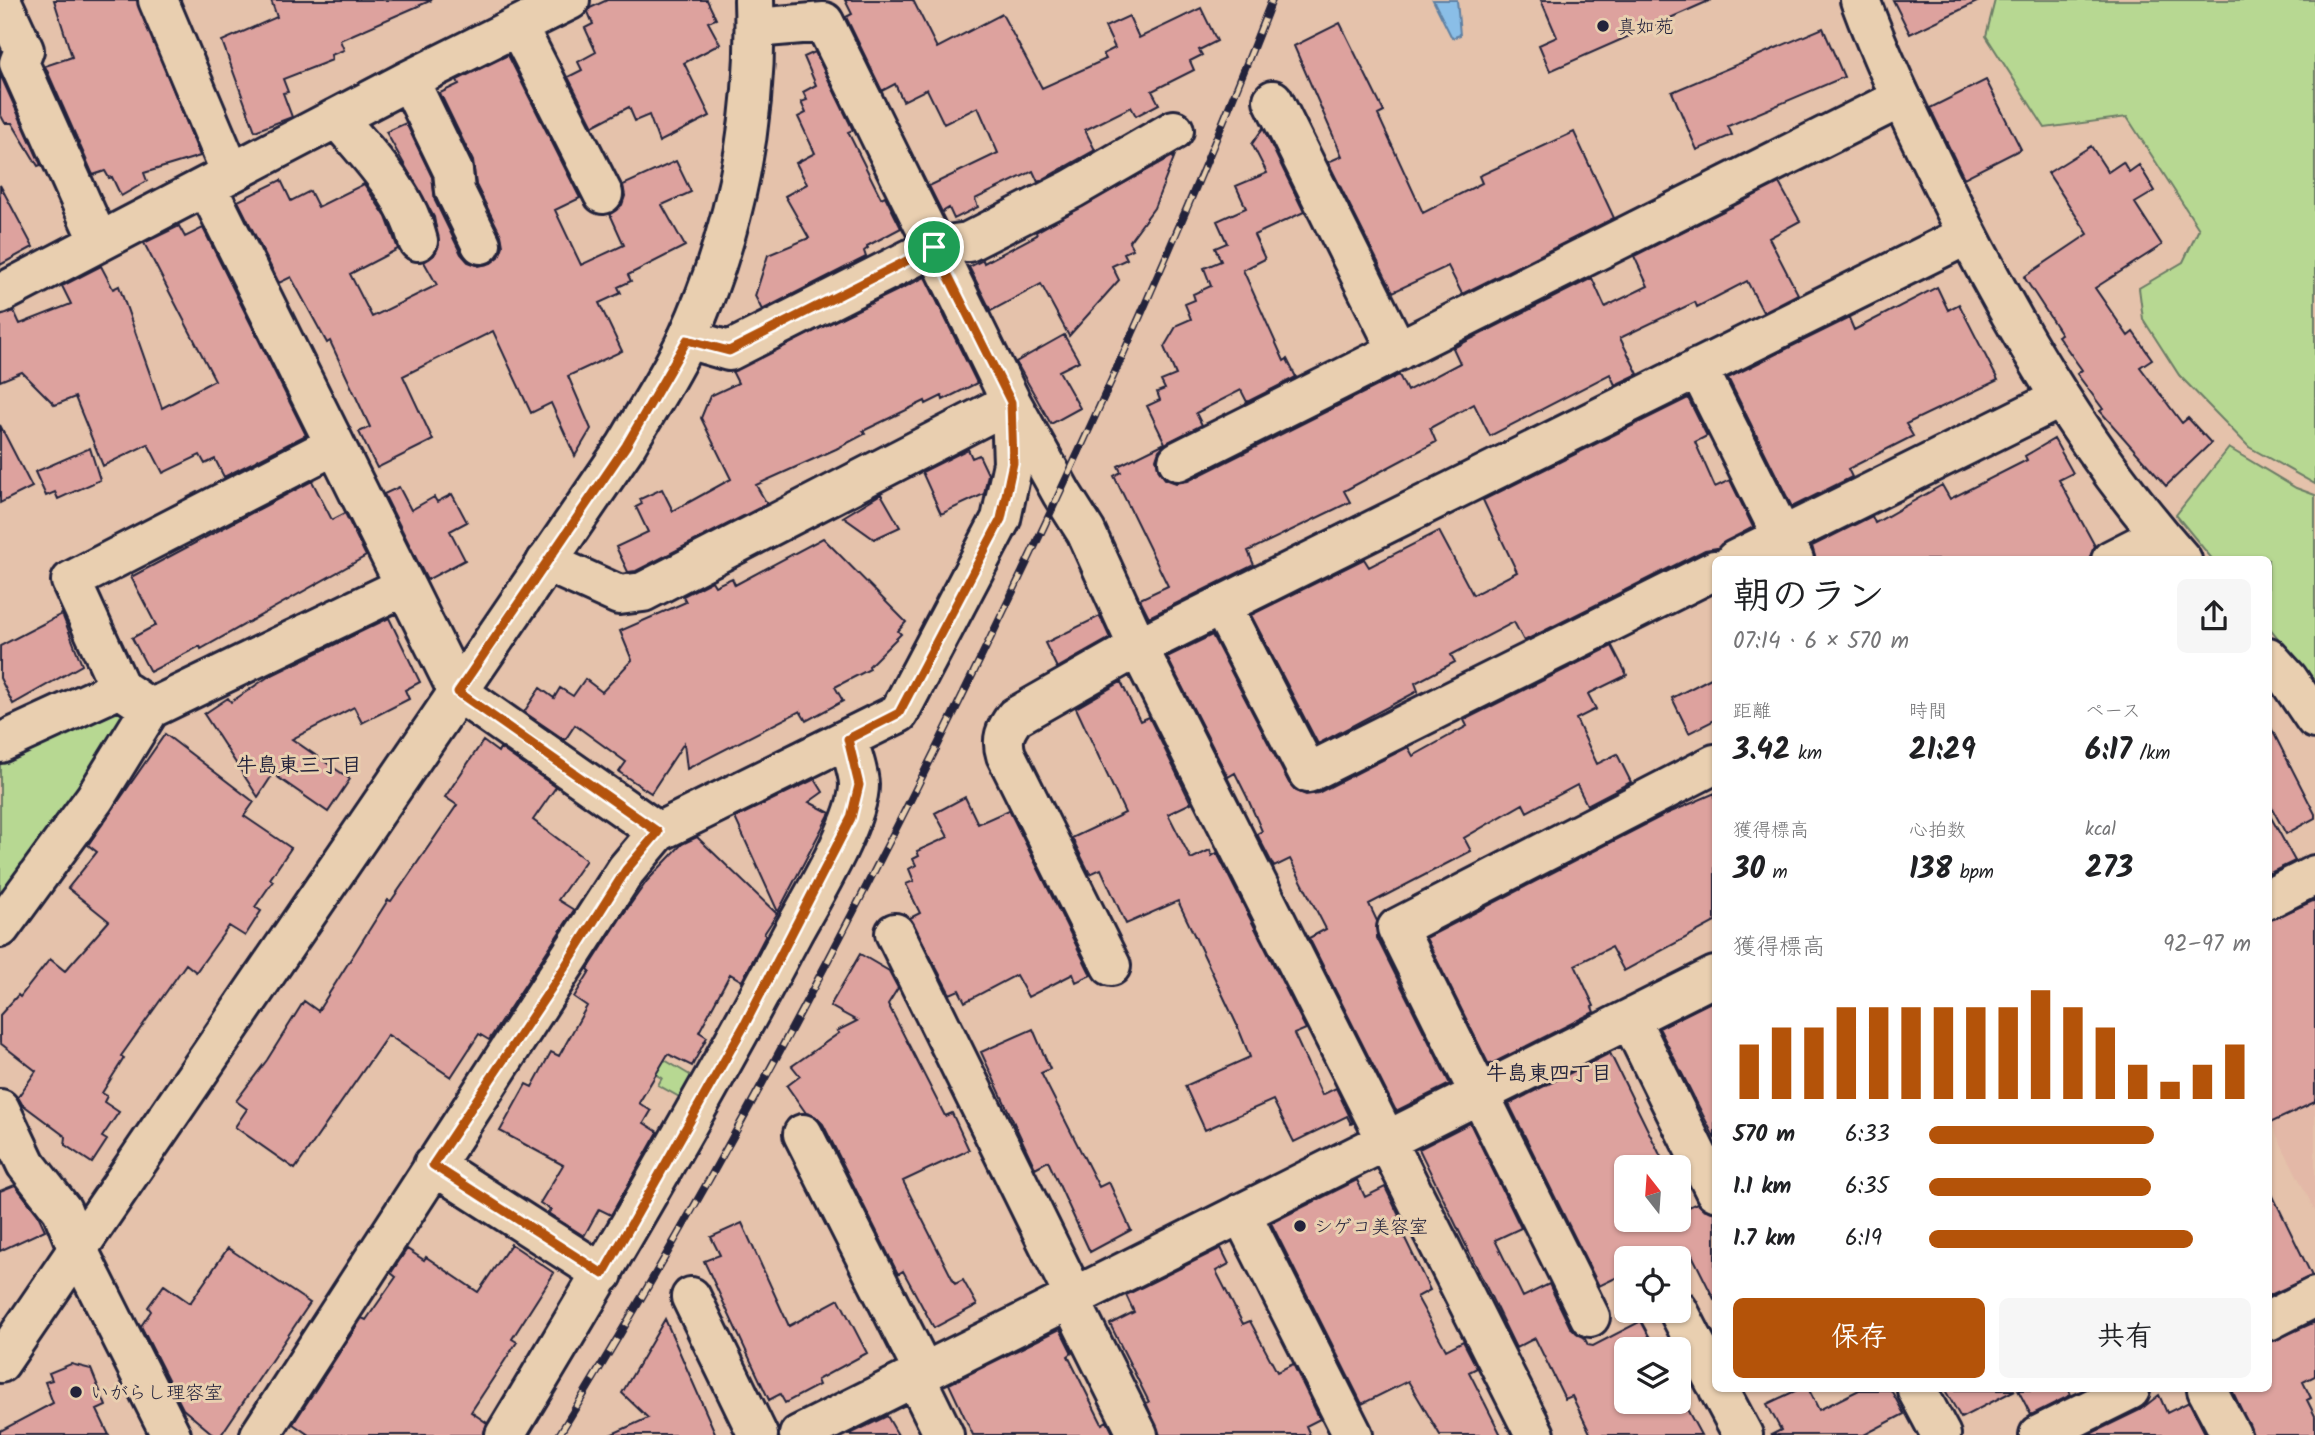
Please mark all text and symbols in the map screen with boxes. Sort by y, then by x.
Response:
place label: 真如苑 [1617,13,1674,43]
marker: 真如苑 [1595,18,1611,34]
pin [904,217,964,277]
icon: arrive [915,228,953,266]
text: 朝のラン [1733,568,1885,628]
button: share [2177,579,2251,653]
text: 07:14 · 6 × 570 m [1733,624,1909,660]
text: 距離 [1733,697,1771,727]
text: 時間 [1909,697,1947,727]
text: ペース [2085,697,2141,727]
text: 3.42 [1733,727,1790,775]
text: 21:29 [1909,727,1976,775]
text: 6:17 [2085,727,2132,775]
text: km [1790,739,1822,769]
text: /km [2132,739,2170,769]
district label: 牛島東三丁目 [236,750,362,783]
text: kcal [2085,815,2116,845]
text: 獲得標高 [1733,816,1809,846]
text: 心拍数 [1909,816,1966,846]
text: 273 [2085,845,2133,893]
text: 30 [1733,846,1765,894]
text: 138 [1909,846,1952,894]
text: m [1765,858,1788,888]
text: bpm [1952,858,1994,888]
text: 92–97 m [2163,927,2251,963]
text: 獲得標高 [1733,930,1825,966]
district label: 牛島東四丁目 [1486,1058,1612,1091]
text: 570 m [1733,1117,1795,1153]
text: 6:33 [1845,1117,1890,1153]
north arrow [1614,1155,1690,1232]
map controls [1614,1155,1691,1414]
text: 1.1 km [1733,1169,1791,1205]
text: 6:35 [1845,1169,1889,1205]
place label: シゲコ美容室 [1314,1213,1428,1243]
marker: シゲコ美容室 [1292,1218,1308,1234]
text: 1.7 km [1733,1221,1795,1257]
text: 6:19 [1845,1221,1882,1257]
button: locate [1614,1246,1691,1323]
button: 保存 [1733,1298,1985,1378]
button: 共有 [1999,1298,2251,1378]
button: layers [1614,1337,1691,1414]
place label: いがらし理容室 [90,1379,223,1409]
marker: いがらし理容室 [68,1384,84,1400]

